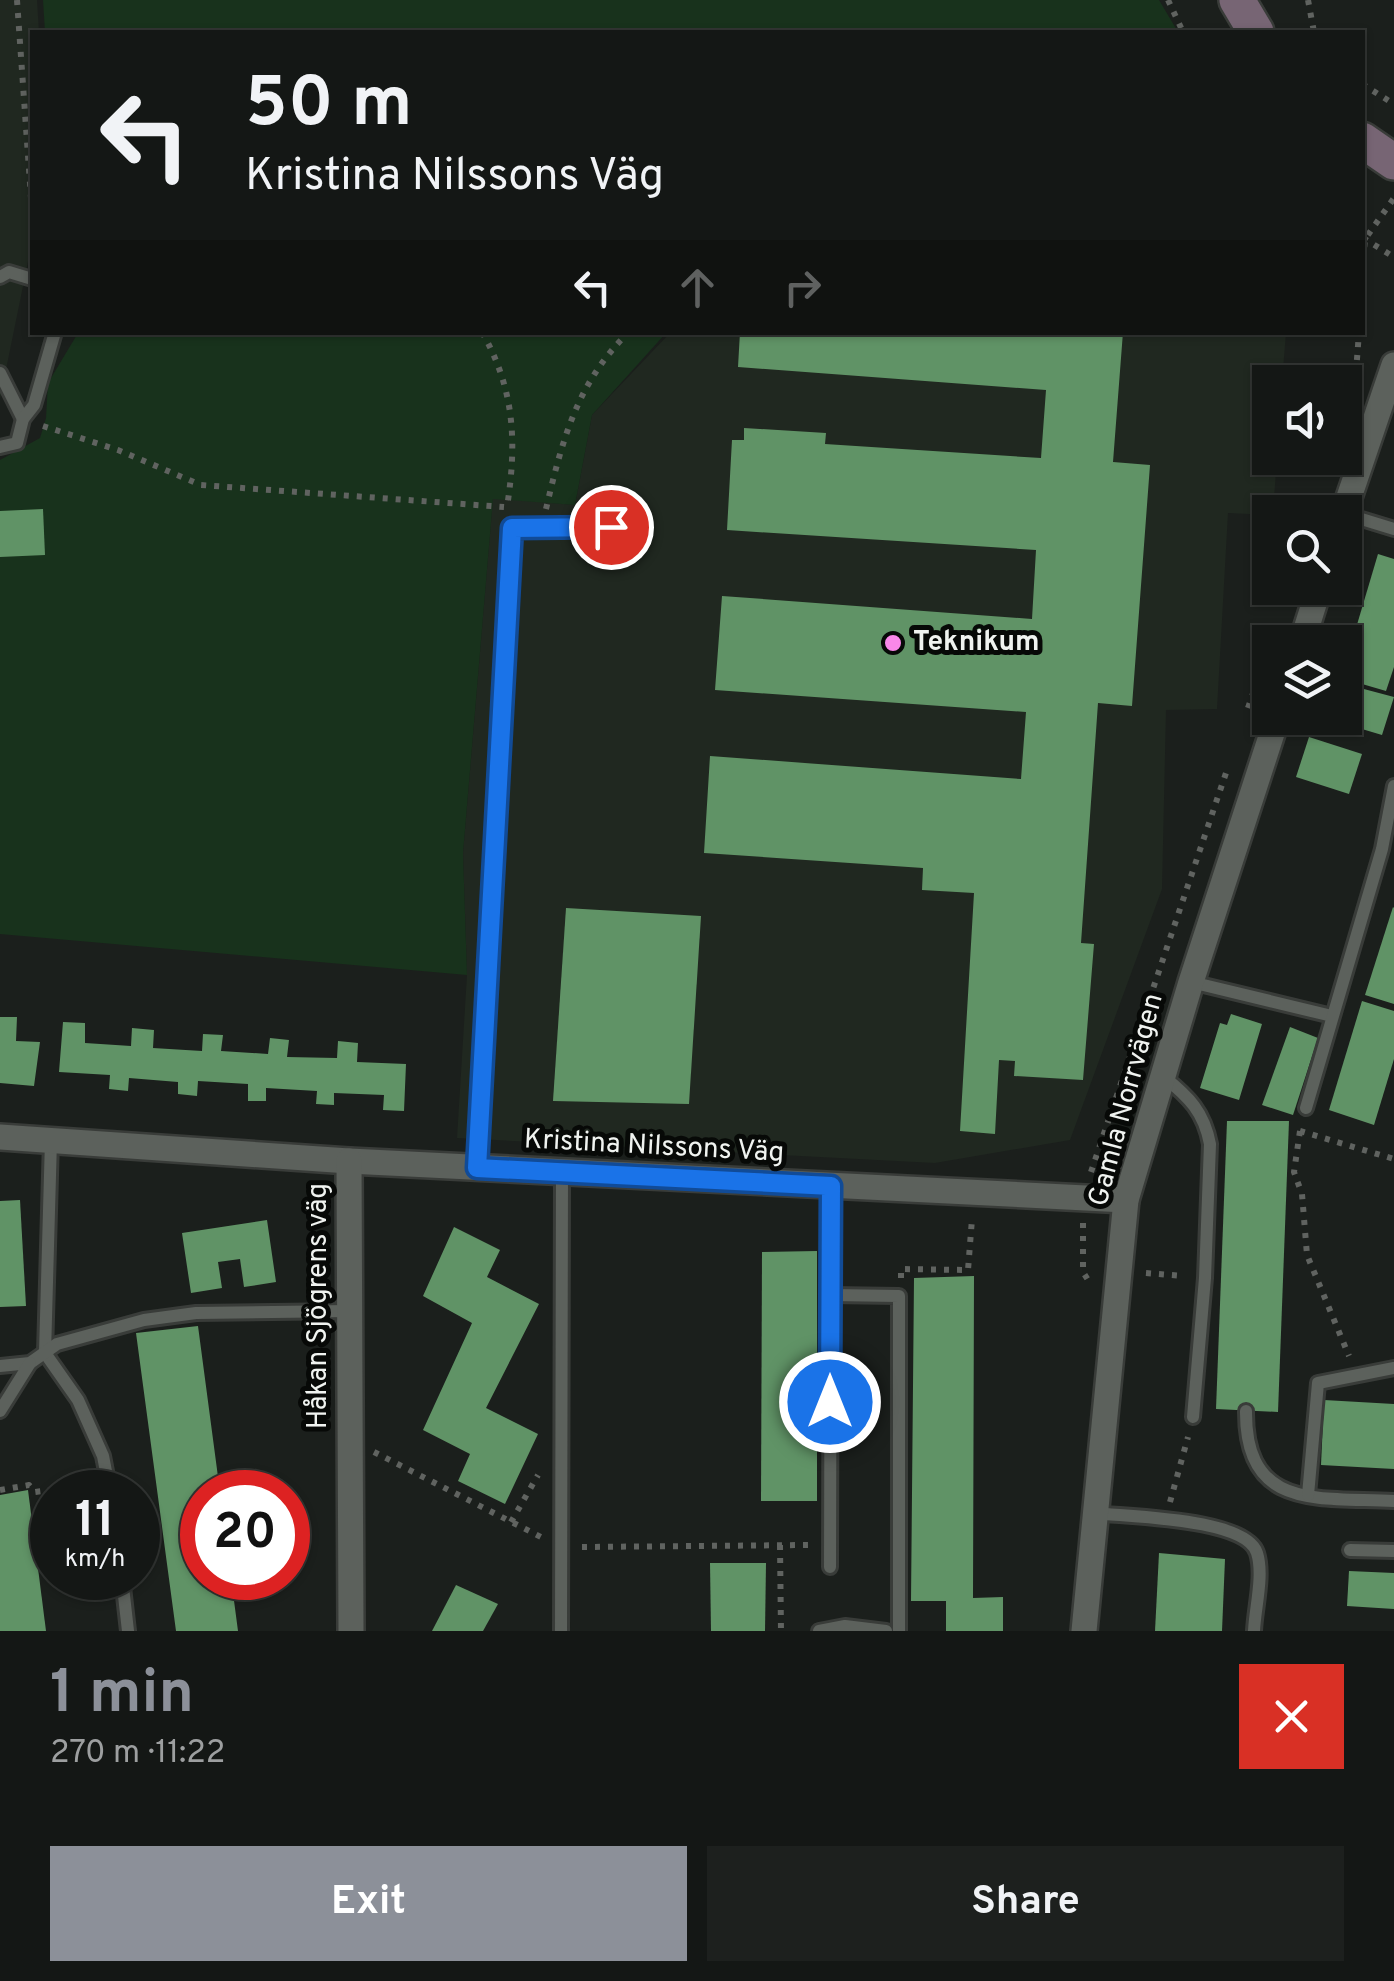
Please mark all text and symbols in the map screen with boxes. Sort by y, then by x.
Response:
text: 50 m [245,62,412,151]
icon: left [80,70,210,200]
text: Kristina Nilssons Väg [245,149,664,206]
icon: left [565,260,620,315]
icon: ahead [670,260,725,315]
icon: right [775,260,830,315]
map controls [1252,365,1362,735]
button: sound [1252,365,1362,475]
pin [569,485,654,570]
button: search [1252,495,1362,605]
icon: arrive [584,500,639,555]
place label: Teknikum [913,625,1040,661]
button: layers [1252,625,1362,735]
marker: Teknikum [882,632,904,654]
street label: Gamla Norrvägen [1081,989,1173,1211]
street label: Kristina Nilssons Väg [523,1122,785,1172]
street label: Håkan Sjögrens väg [301,1183,337,1429]
position arrow [778,1350,882,1454]
speed limit sign: 20 [180,1470,310,1600]
text: 11 [75,1491,115,1554]
text: km/h [65,1544,125,1576]
text: 1 min [50,1658,194,1734]
button: close [1239,1664,1344,1769]
text: 270 m · 11:22 [50,1734,225,1774]
button: Exit [50,1846,687,1961]
button: Share [707,1846,1344,1961]

